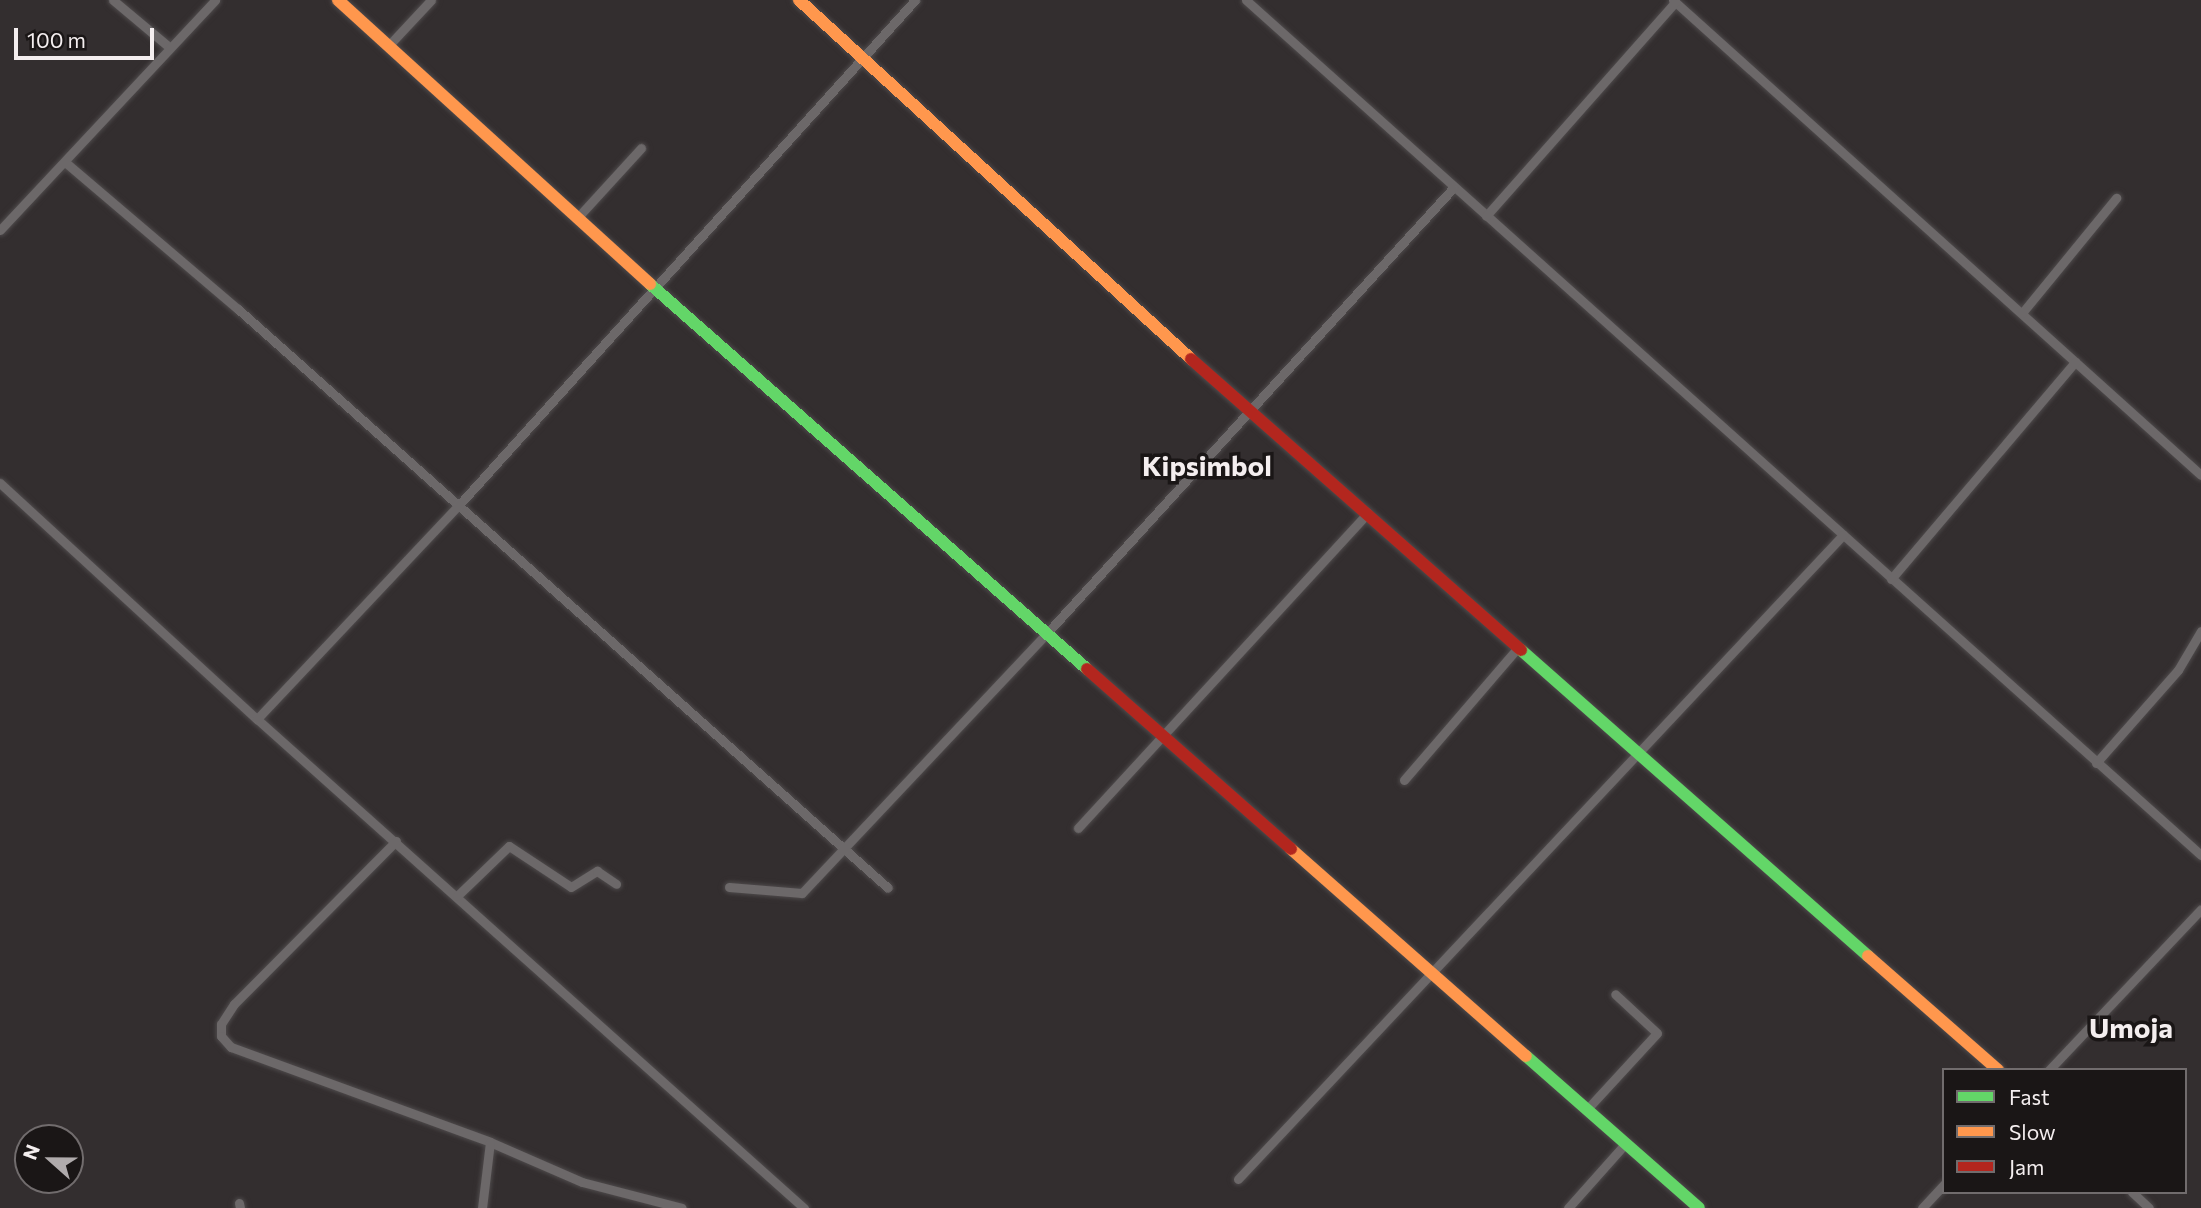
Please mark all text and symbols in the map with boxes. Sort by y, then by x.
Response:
scale bar [18,14,158,58]
text: 100 m [27,27,86,52]
district label: Kipsimbol [1142,448,1272,482]
district label: Umoja [2089,1010,2173,1044]
legend [1942,1068,2187,1194]
text: Fast [2009,1084,2050,1109]
text: Slow [2009,1119,2056,1144]
north arrow [14,1124,84,1194]
text: N [18,1141,44,1163]
text: Jam [2009,1154,2044,1179]

